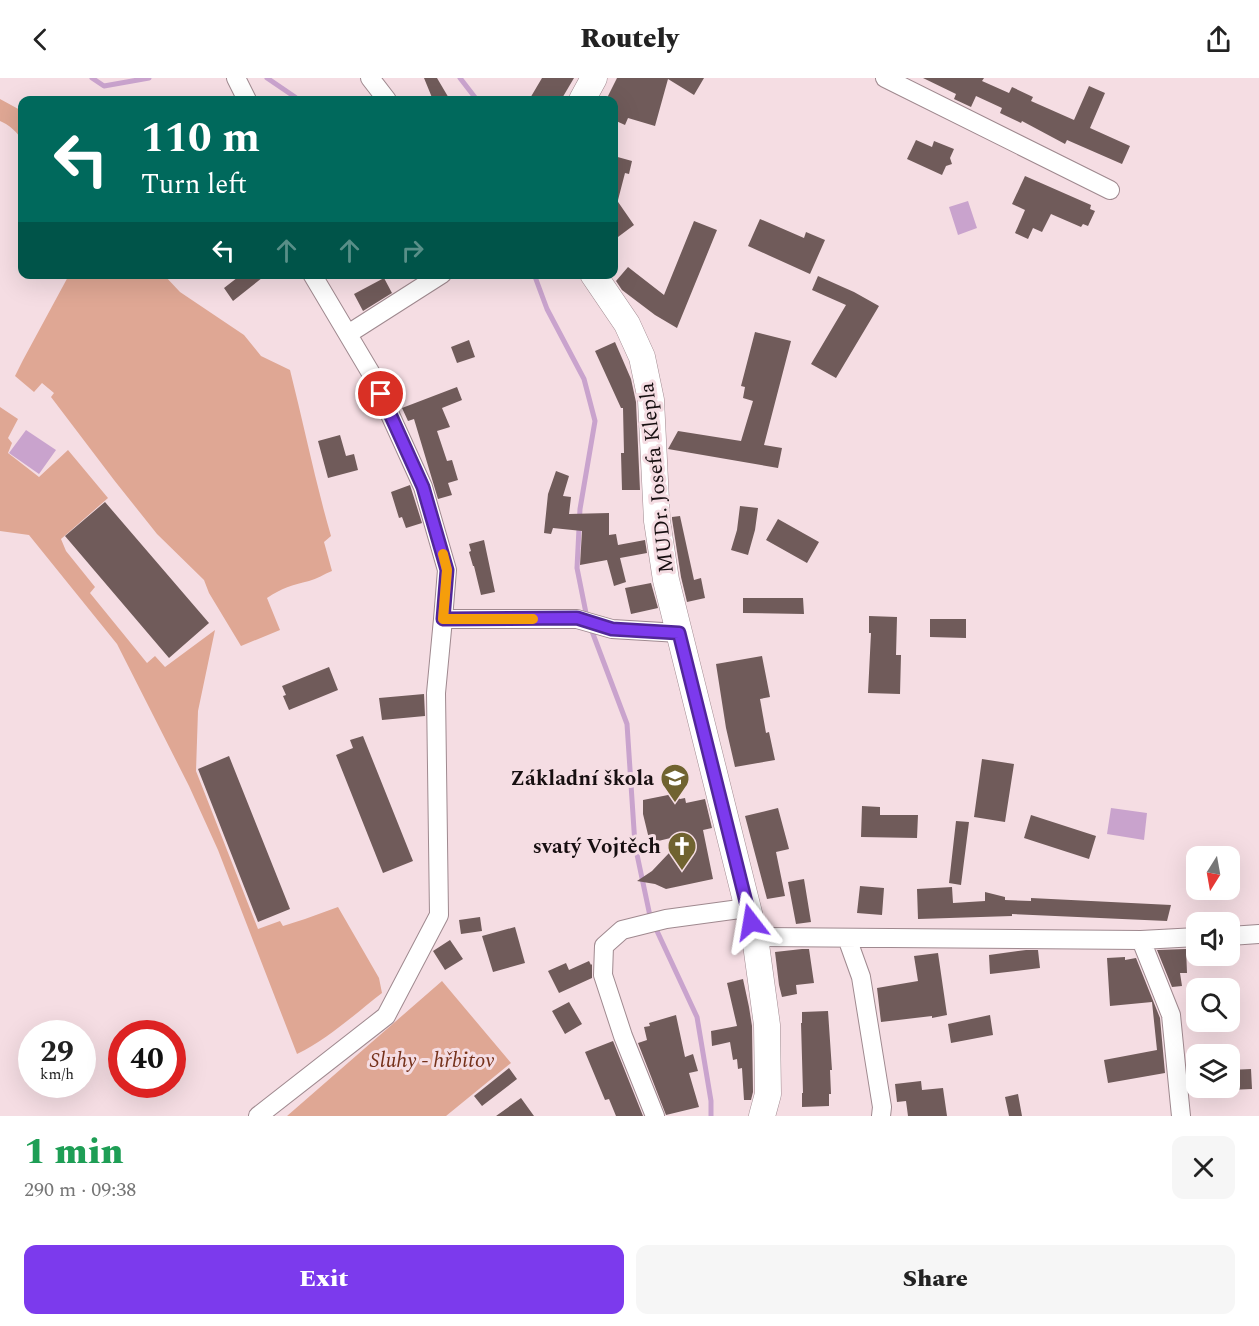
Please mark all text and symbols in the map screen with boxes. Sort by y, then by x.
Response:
text: Routely [580,18,679,60]
icon: back [24,23,57,56]
icon: share [1202,23,1235,56]
text: 110 m [141,107,260,170]
icon: left [42,120,120,198]
text: Turn left [141,164,247,206]
icon: left [207,234,240,267]
icon: ahead [270,234,303,267]
icon: ahead [333,234,366,267]
icon: right [396,234,429,267]
pin [355,368,406,419]
icon: arrive [364,377,397,410]
street label: MUDr. Josefa Klepla [631,380,683,575]
school or university icon: Základní škola [659,762,691,804]
place label: Základní škola [510,763,654,795]
church icon: svatý Vojtěch [666,830,698,872]
place label: svatý Vojtěch [533,831,661,863]
north arrow [1186,846,1240,900]
map controls [1186,846,1240,1098]
position arrow [719,890,783,954]
button: sound [1186,912,1240,966]
button: search [1186,978,1240,1032]
speed limit sign: 40 [108,1020,186,1098]
text: 29 [40,1029,74,1075]
button: layers [1186,1044,1240,1098]
park label: Sluhy - hřbitov [370,1045,495,1077]
text: km/h [40,1063,74,1086]
text: 1 min [24,1125,124,1180]
button: close [1172,1136,1235,1199]
text: 290 m · 09:38 [24,1175,136,1205]
button: Exit [24,1245,624,1314]
button: Share [636,1245,1235,1314]

